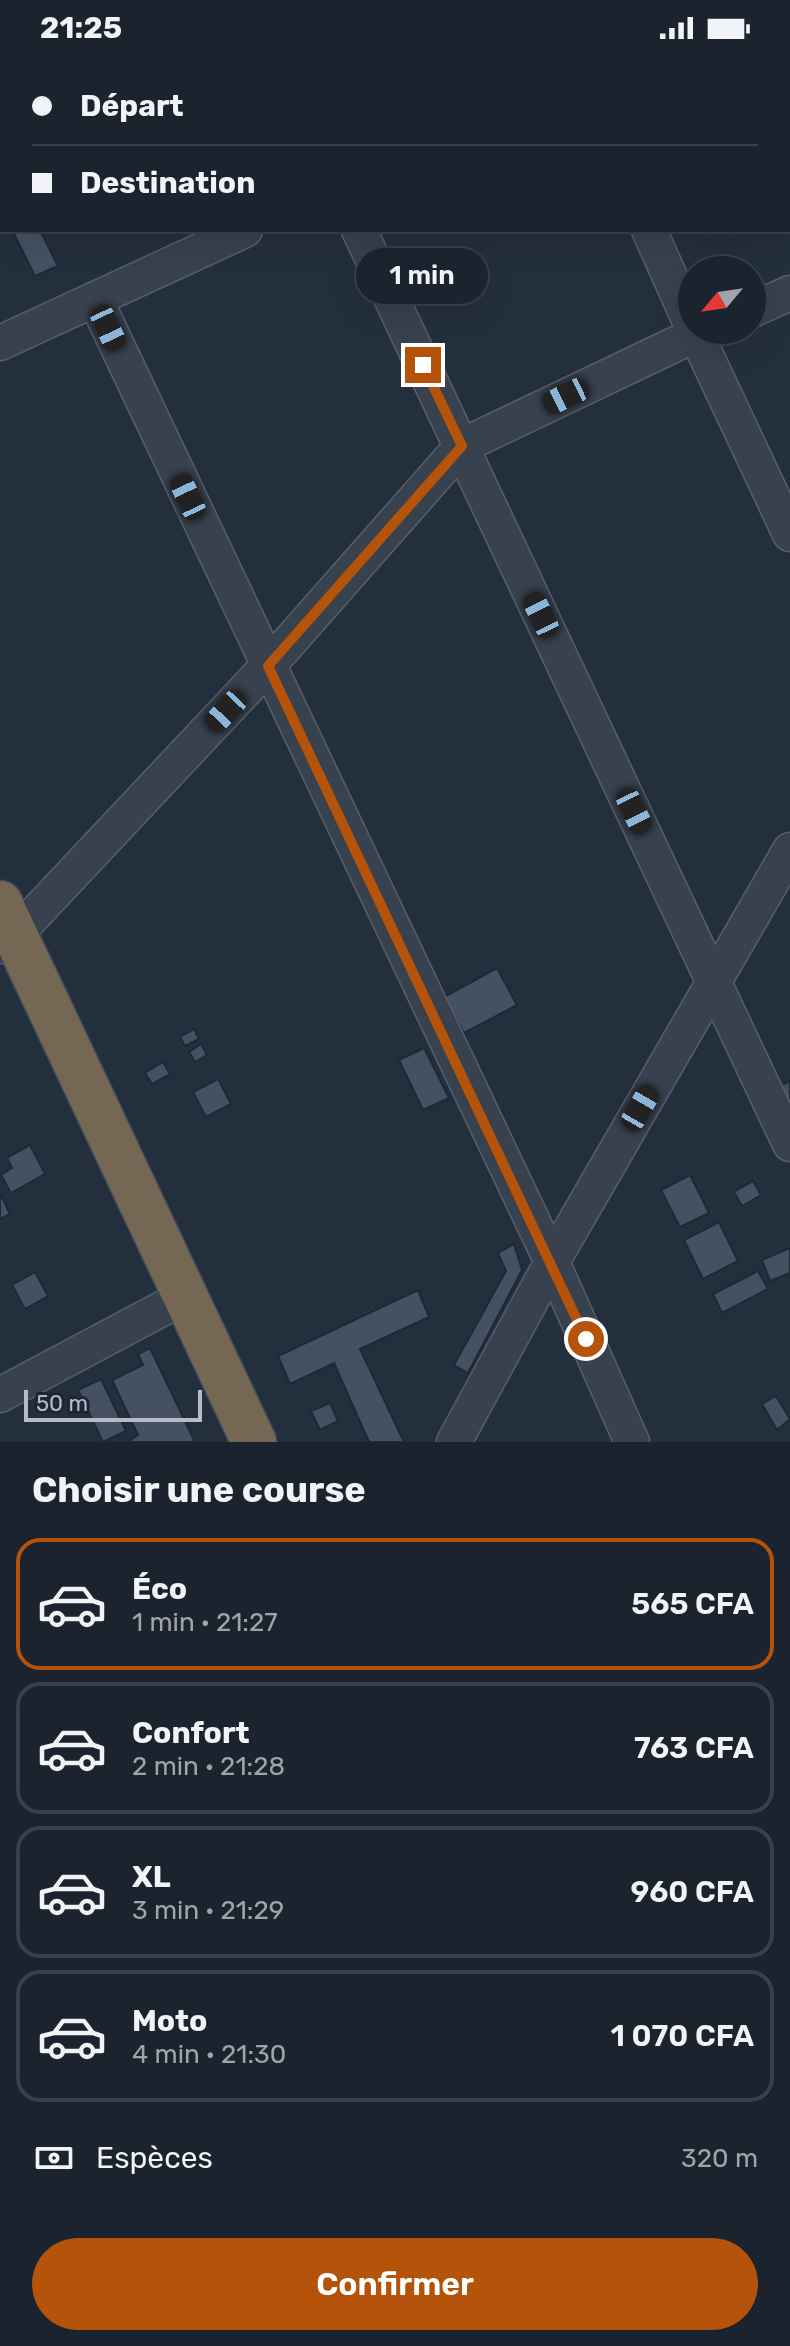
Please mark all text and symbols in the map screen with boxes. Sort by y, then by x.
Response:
text: 21:25 [40,10,122,46]
text: Départ [80,88,184,124]
text: Destination [80,165,255,201]
callout: 1 min [357,249,489,305]
north arrow [678,256,766,344]
map controls [678,256,766,344]
text: 1 min [389,260,455,291]
car [87,301,129,355]
route end [405,347,441,383]
car [539,375,593,417]
car [167,470,209,524]
car [520,588,562,642]
car [201,685,251,737]
car [613,784,655,838]
car [618,1081,662,1135]
route start [568,1321,604,1357]
scale bar [24,1386,202,1422]
text: 50 m [36,1390,88,1417]
text: Choisir une course [32,1468,366,1511]
icon: car [36,1568,108,1640]
text: Éco [132,1571,187,1607]
text: 565 CFA [631,1586,754,1622]
text: 1 min · 21:27 [132,1607,278,1638]
icon: car [36,1712,108,1784]
text: Confort [132,1715,250,1751]
text: 763 CFA [634,1730,754,1766]
text: 2 min · 21:28 [132,1751,285,1782]
icon: car [36,1856,108,1928]
text: XL [132,1859,171,1895]
text: 960 CFA [631,1874,754,1910]
text: 3 min · 21:29 [132,1895,284,1926]
icon: car [36,2000,108,2072]
text: Moto [132,2003,207,2039]
text: 1 070 CFA [611,2018,754,2054]
text: 4 min · 21:30 [132,2039,286,2070]
icon: cash [32,2136,76,2180]
text: Espèces [96,2140,213,2176]
text: 320 m [681,2143,758,2174]
button: Confirmer [32,2238,758,2330]

